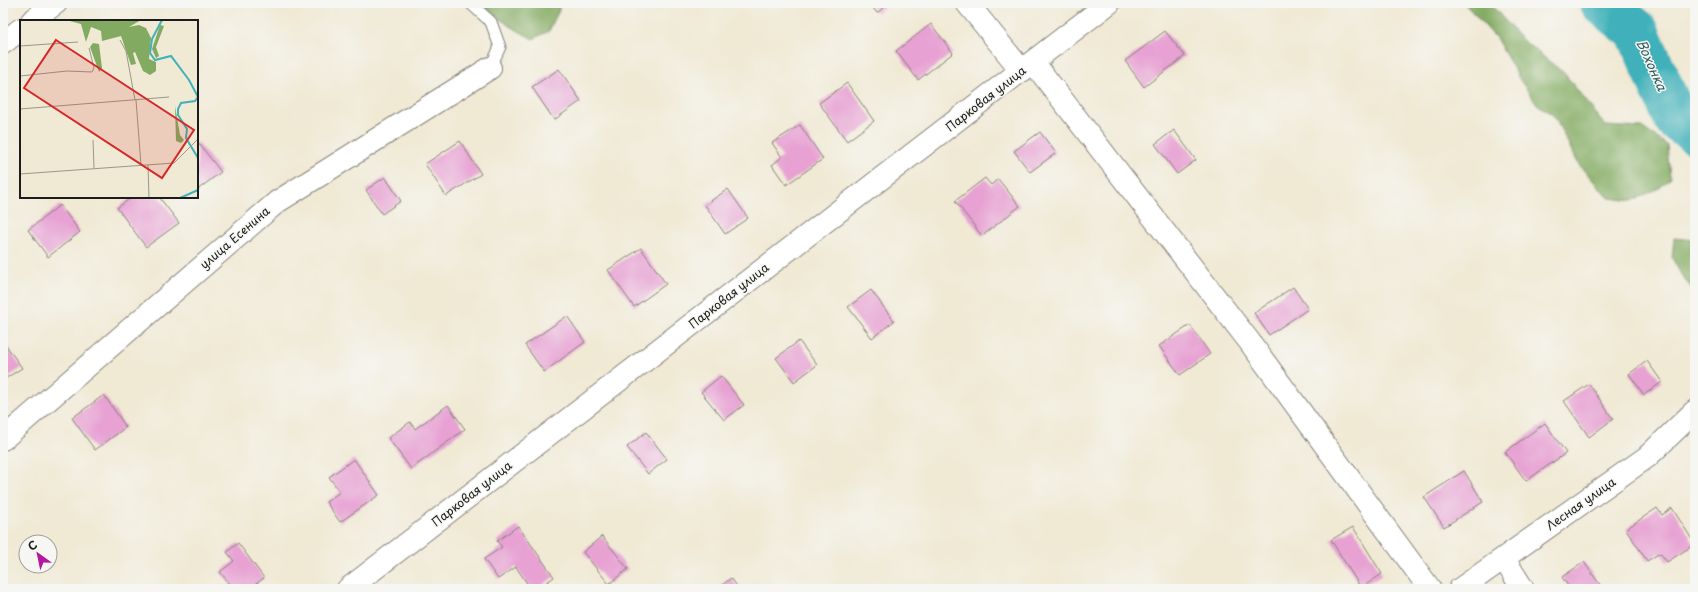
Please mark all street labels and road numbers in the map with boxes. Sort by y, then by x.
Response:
street label: Парковая улица [941,61,1030,135]
street label: улица Есенина [195,201,274,273]
street label: Парковая улица [684,258,773,332]
street label: Парковая улица [427,456,516,530]
street label: Лесная улица [1542,472,1619,534]

